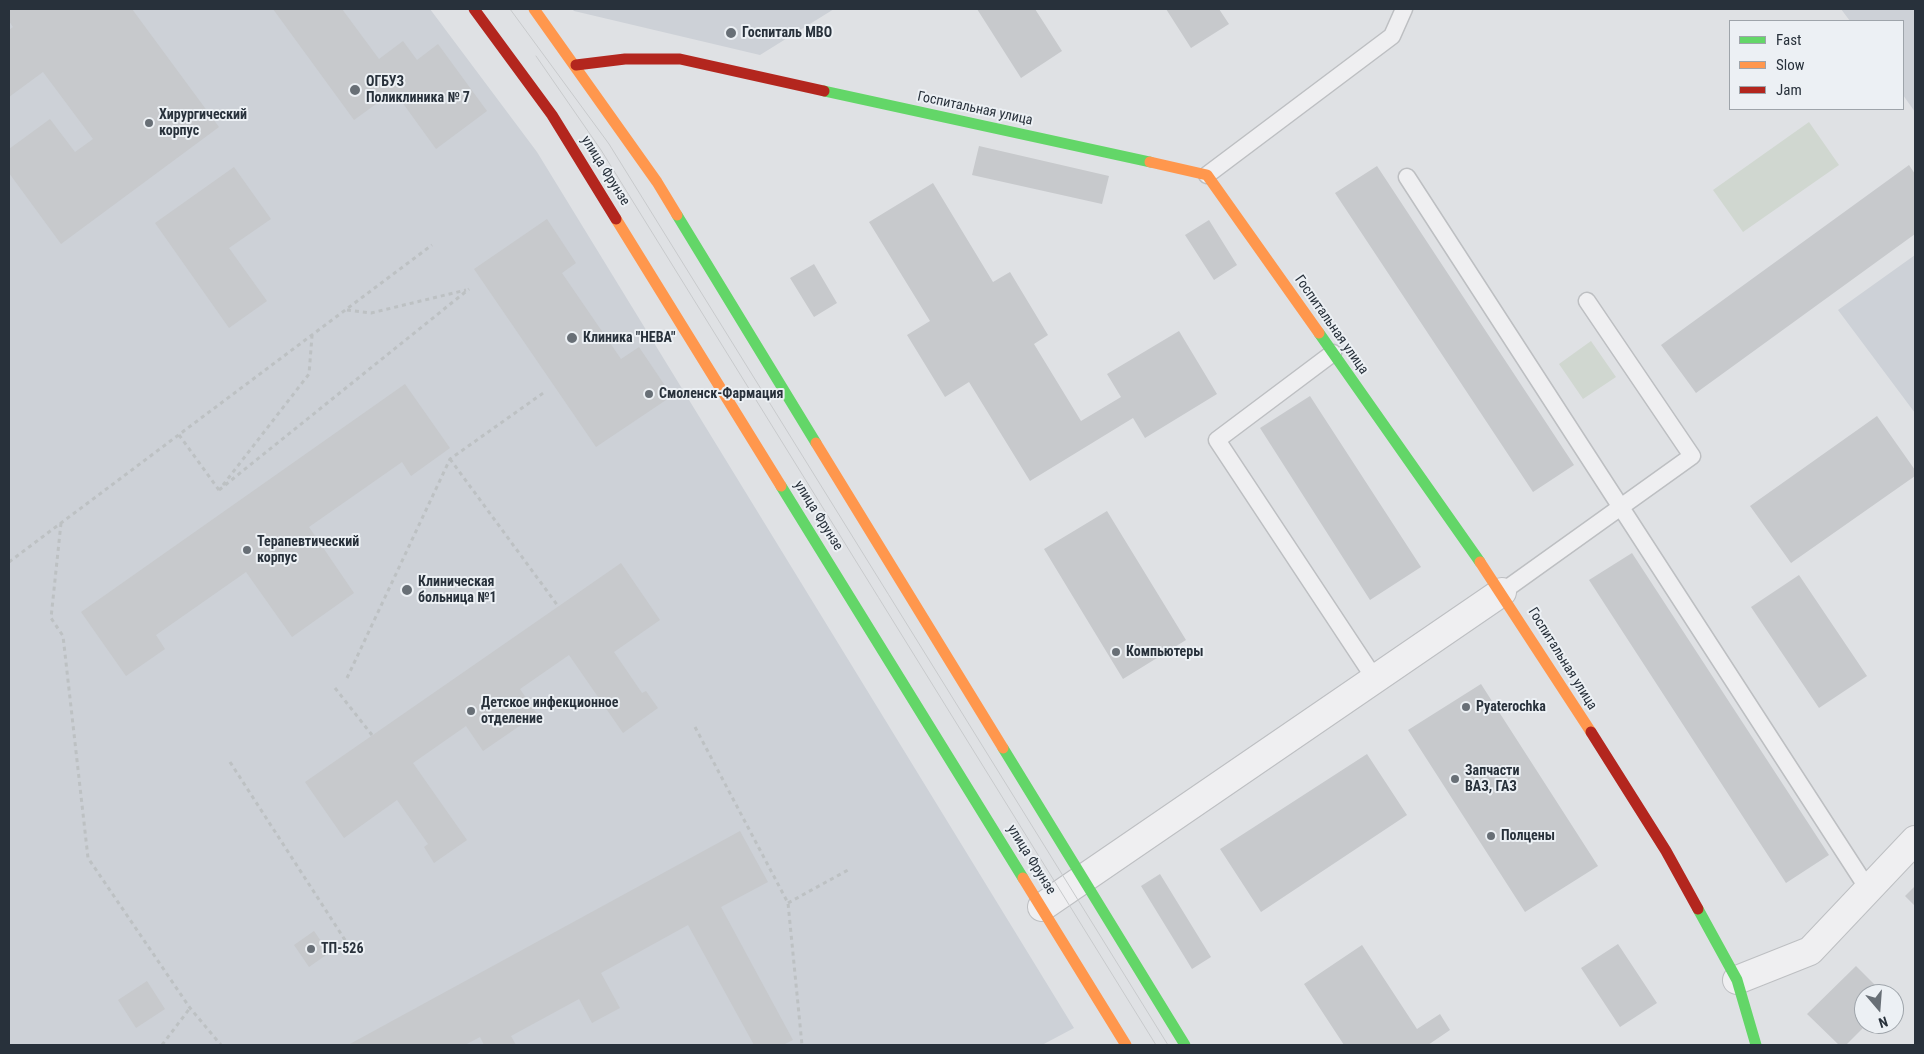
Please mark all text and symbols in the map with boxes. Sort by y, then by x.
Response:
legend [1729,20,1904,110]
place label: Госпиталь МВО [742,25,832,41]
marker: Госпиталь МВО [724,26,738,40]
text: Fast [1776,31,1801,49]
text: Slow [1776,56,1805,74]
place label: ОГБУЗ Поликлиника № 7 [366,74,470,106]
text: Jam [1776,81,1802,99]
marker: ОГБУЗ Поликлиника № 7 [348,83,362,97]
street label: Госпитальная улица [916,89,1034,129]
place label: Хирургический корпус [159,107,247,140]
marker: Хирургический корпус [143,117,155,129]
street label: улица Фрунзе [577,133,633,209]
street label: Госпитальная улица [1290,272,1372,378]
place label: Клиника "НЕВА" [583,330,676,346]
marker: Клиника "НЕВА" [565,331,579,345]
place label: Смоленск-Фармация [659,386,783,402]
marker: Смоленск-Фармация [643,388,655,400]
street label: улица Фрунзе [790,478,846,554]
place label: Терапевтический корпус [257,534,359,566]
marker: Терапевтический корпус [241,544,253,556]
place label: Клиническая больница №1 [418,574,496,606]
marker: Клиническая больница №1 [400,583,414,597]
street label: Госпитальная улица [1524,605,1600,713]
place label: Компьютеры [1126,644,1203,660]
marker: Компьютеры [1110,646,1122,658]
place label: Детское инфекционное отделение [481,695,619,728]
place label: Pyaterochka [1476,699,1546,715]
marker: Pyaterochka [1460,701,1472,713]
marker: Детское инфекционное отделение [465,705,477,717]
place label: Запчаcти ВАЗ, ГАЗ [1465,763,1519,796]
marker: Запчаcти ВАЗ, ГАЗ [1449,773,1461,785]
street label: улица Фрунзе [1003,822,1059,898]
place label: Полцены [1501,828,1555,844]
marker: Полцены [1485,830,1497,842]
place label: ТП-526 [321,941,363,957]
marker: ТП-526 [305,943,317,955]
north arrow [1854,984,1904,1034]
text: N [1877,1013,1890,1031]

